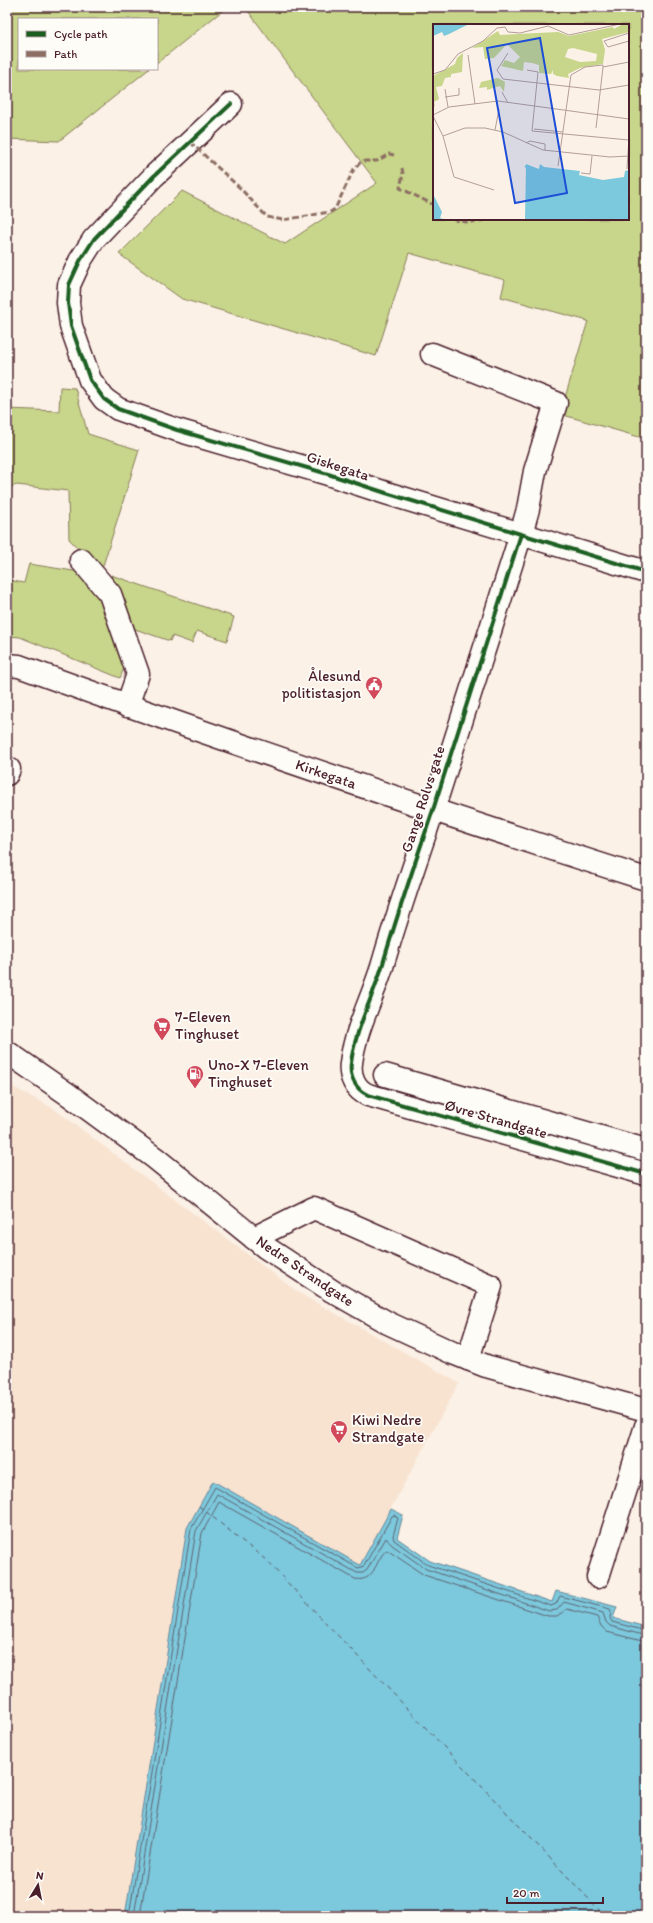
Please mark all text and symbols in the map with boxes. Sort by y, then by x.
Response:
legend [18,18,158,70]
inset map [433,24,629,220]
text: Cycle path [54,27,108,41]
text: Path [54,47,77,61]
street label: Giskegata [305,447,372,485]
place label: Ålesund politistasjon [282,667,362,702]
public building icon: Ålesund politistasjon [364,675,384,700]
street label: Gange Rolvs gate [397,743,449,855]
street label: Kirkegata [293,755,359,793]
place label: 7-Eleven Tinghuset [175,1008,239,1043]
supermarket icon: 7-Eleven Tinghuset [152,1016,172,1041]
place label: Uno-X 7-Eleven Tinghuset [208,1056,309,1091]
fuel station icon: Uno-X 7-Eleven Tinghuset [185,1064,205,1089]
street label: Øvre Strandgate [443,1096,549,1142]
street label: Nedre Strandgate [253,1232,357,1310]
place label: Kiwi Nedre Strandgate [352,1411,424,1446]
supermarket icon: Kiwi Nedre Strandgate [329,1419,349,1444]
north arrow [18,1865,58,1905]
text: N [35,1869,44,1883]
scale bar [507,1879,603,1905]
text: 20 m [513,1886,540,1900]

